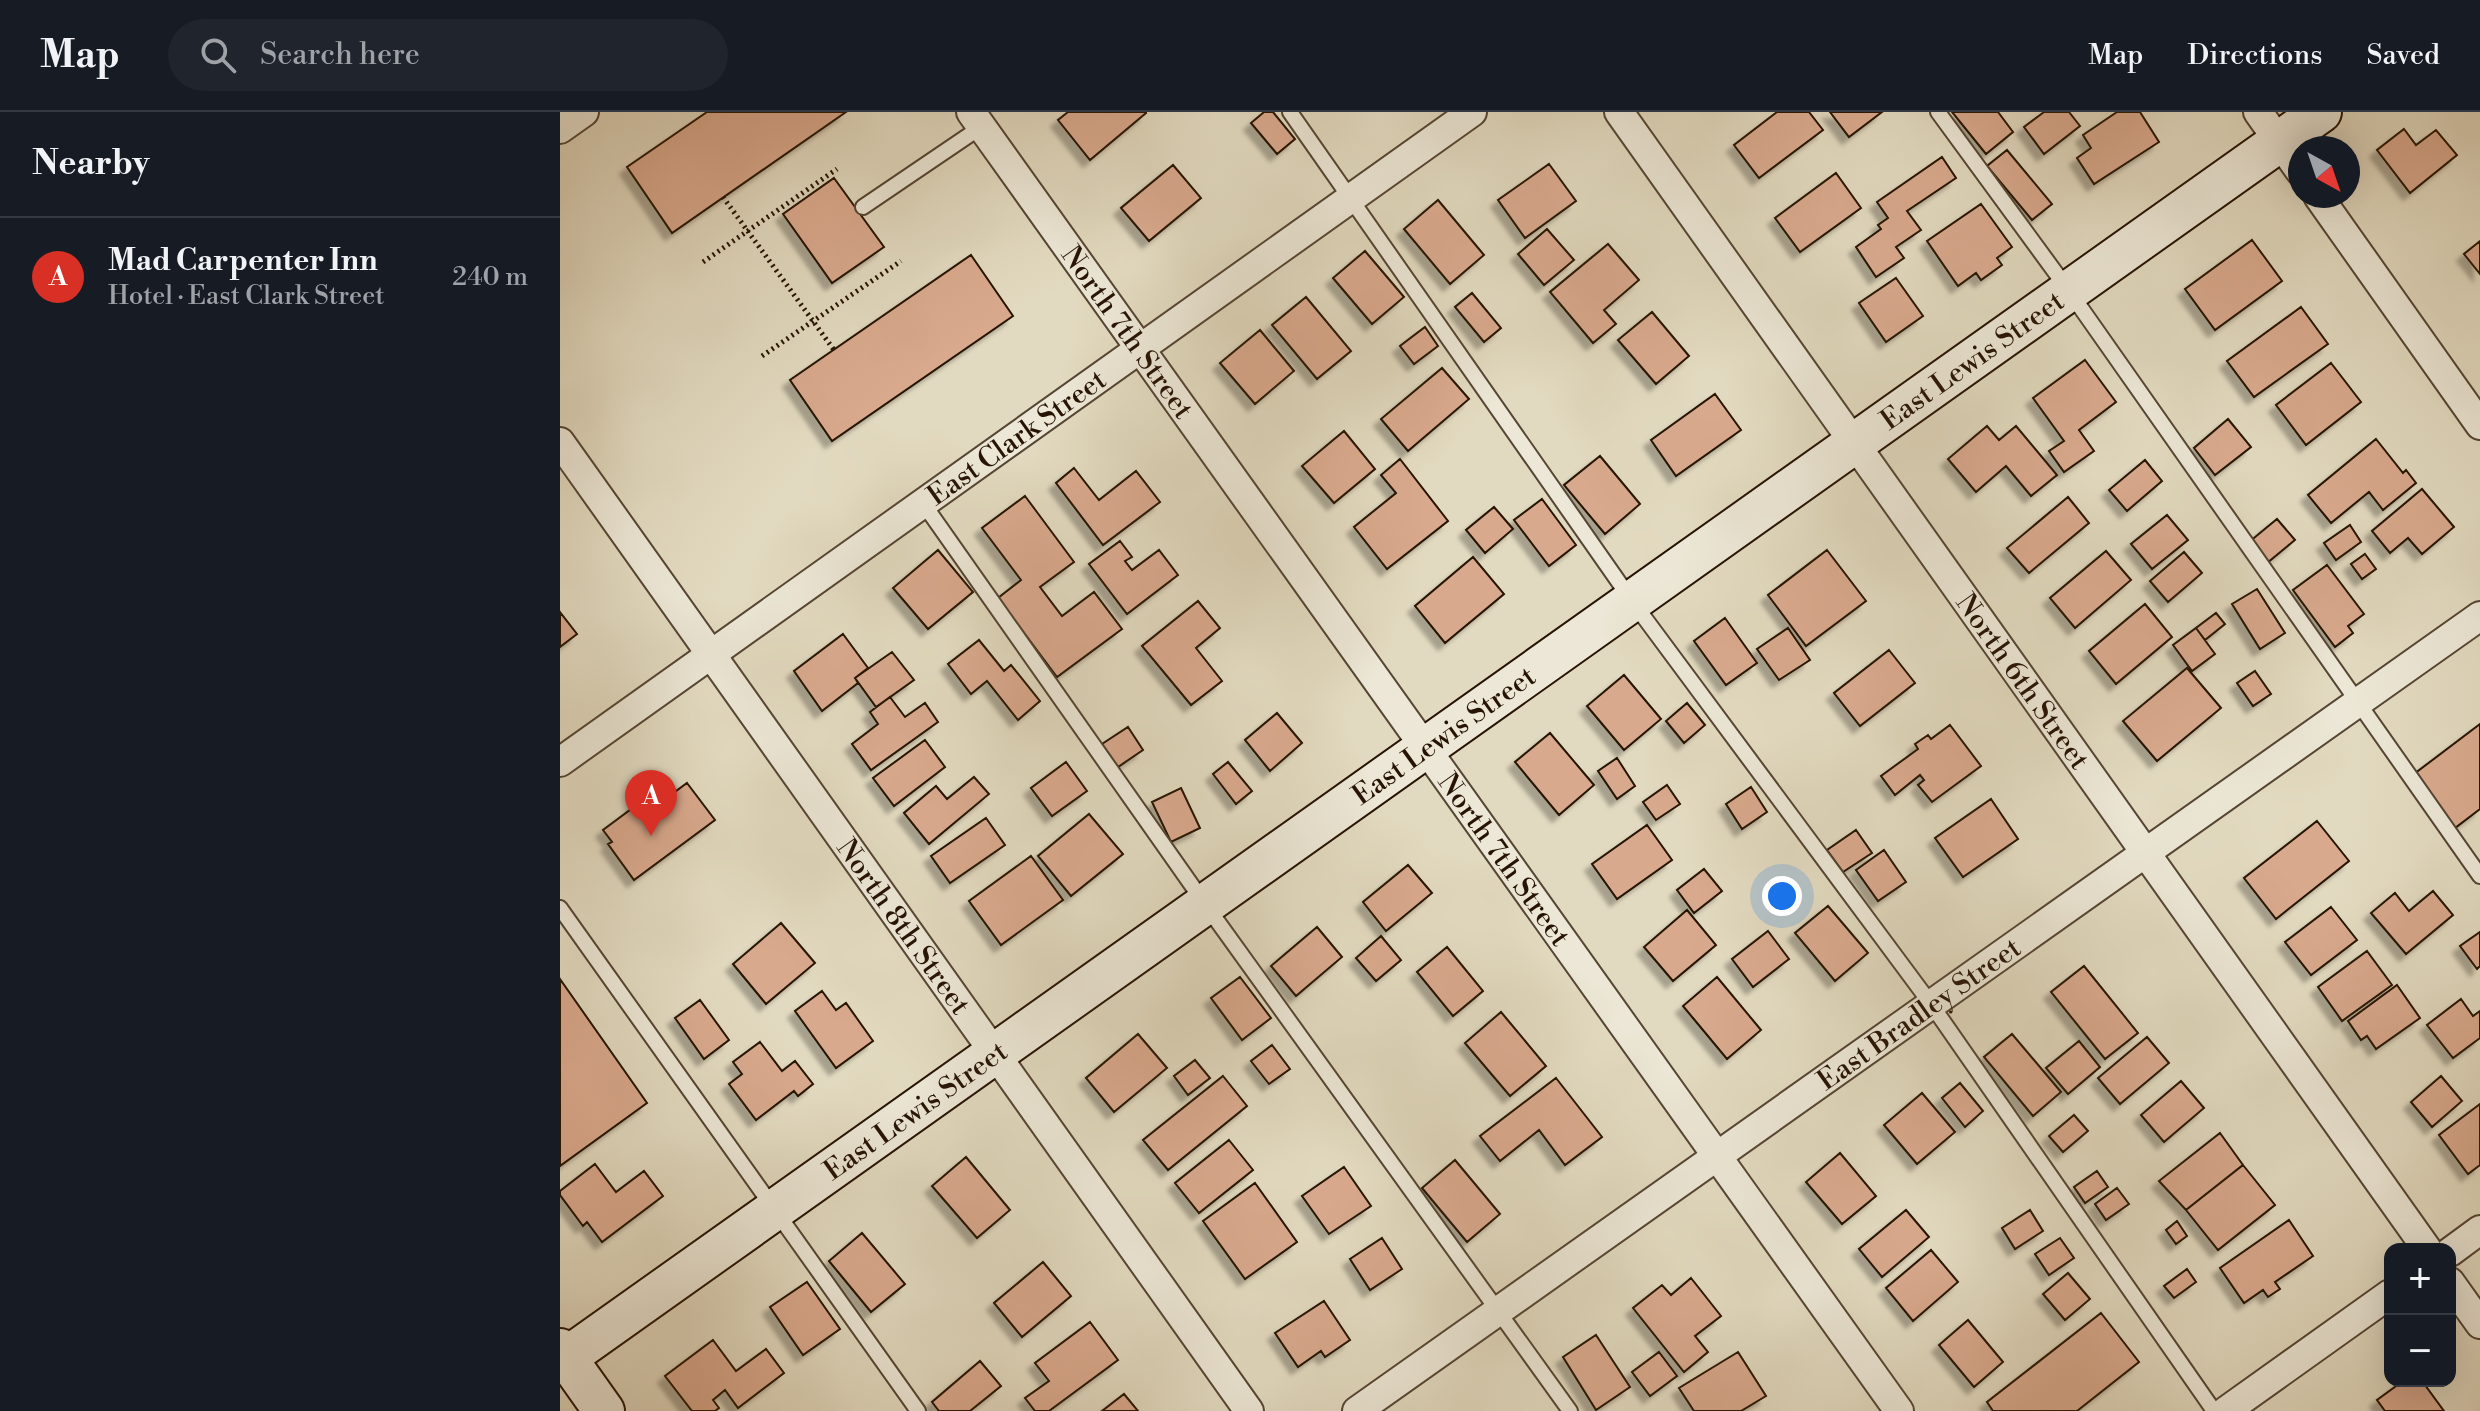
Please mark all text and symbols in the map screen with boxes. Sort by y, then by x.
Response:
search box [168,19,728,91]
text: Map [40,32,120,79]
icon: search [196,33,240,77]
text: Search here [260,36,420,74]
text: Map [2088,38,2143,73]
text: Directions [2187,38,2322,73]
text: Saved [2366,38,2440,73]
north arrow [2288,136,2360,208]
text: Nearby [32,143,150,185]
street label: North 7th Street [1053,239,1201,426]
text: Mad Carpenter Inn [108,242,378,280]
text: A [49,261,67,293]
text: 240 m [452,261,528,293]
text: Hotel · East Clark Street [108,280,385,312]
street label: East Lewis Street [1874,284,2071,438]
street label: East Clark Street [921,362,1113,514]
street label: North 6th Street [1948,587,2097,777]
street label: East Lewis Street [1346,659,1543,813]
street label: North 7th Street [1430,766,1577,953]
pin: A [625,770,677,836]
street label: North 8th Street [829,832,978,1022]
your location [1762,876,1802,916]
street label: East Bradley Street [1811,931,2028,1099]
street label: East Lewis Street [817,1034,1015,1189]
map controls [2384,1243,2456,1387]
button: + [2384,1243,2456,1315]
button: − [2384,1315,2456,1387]

